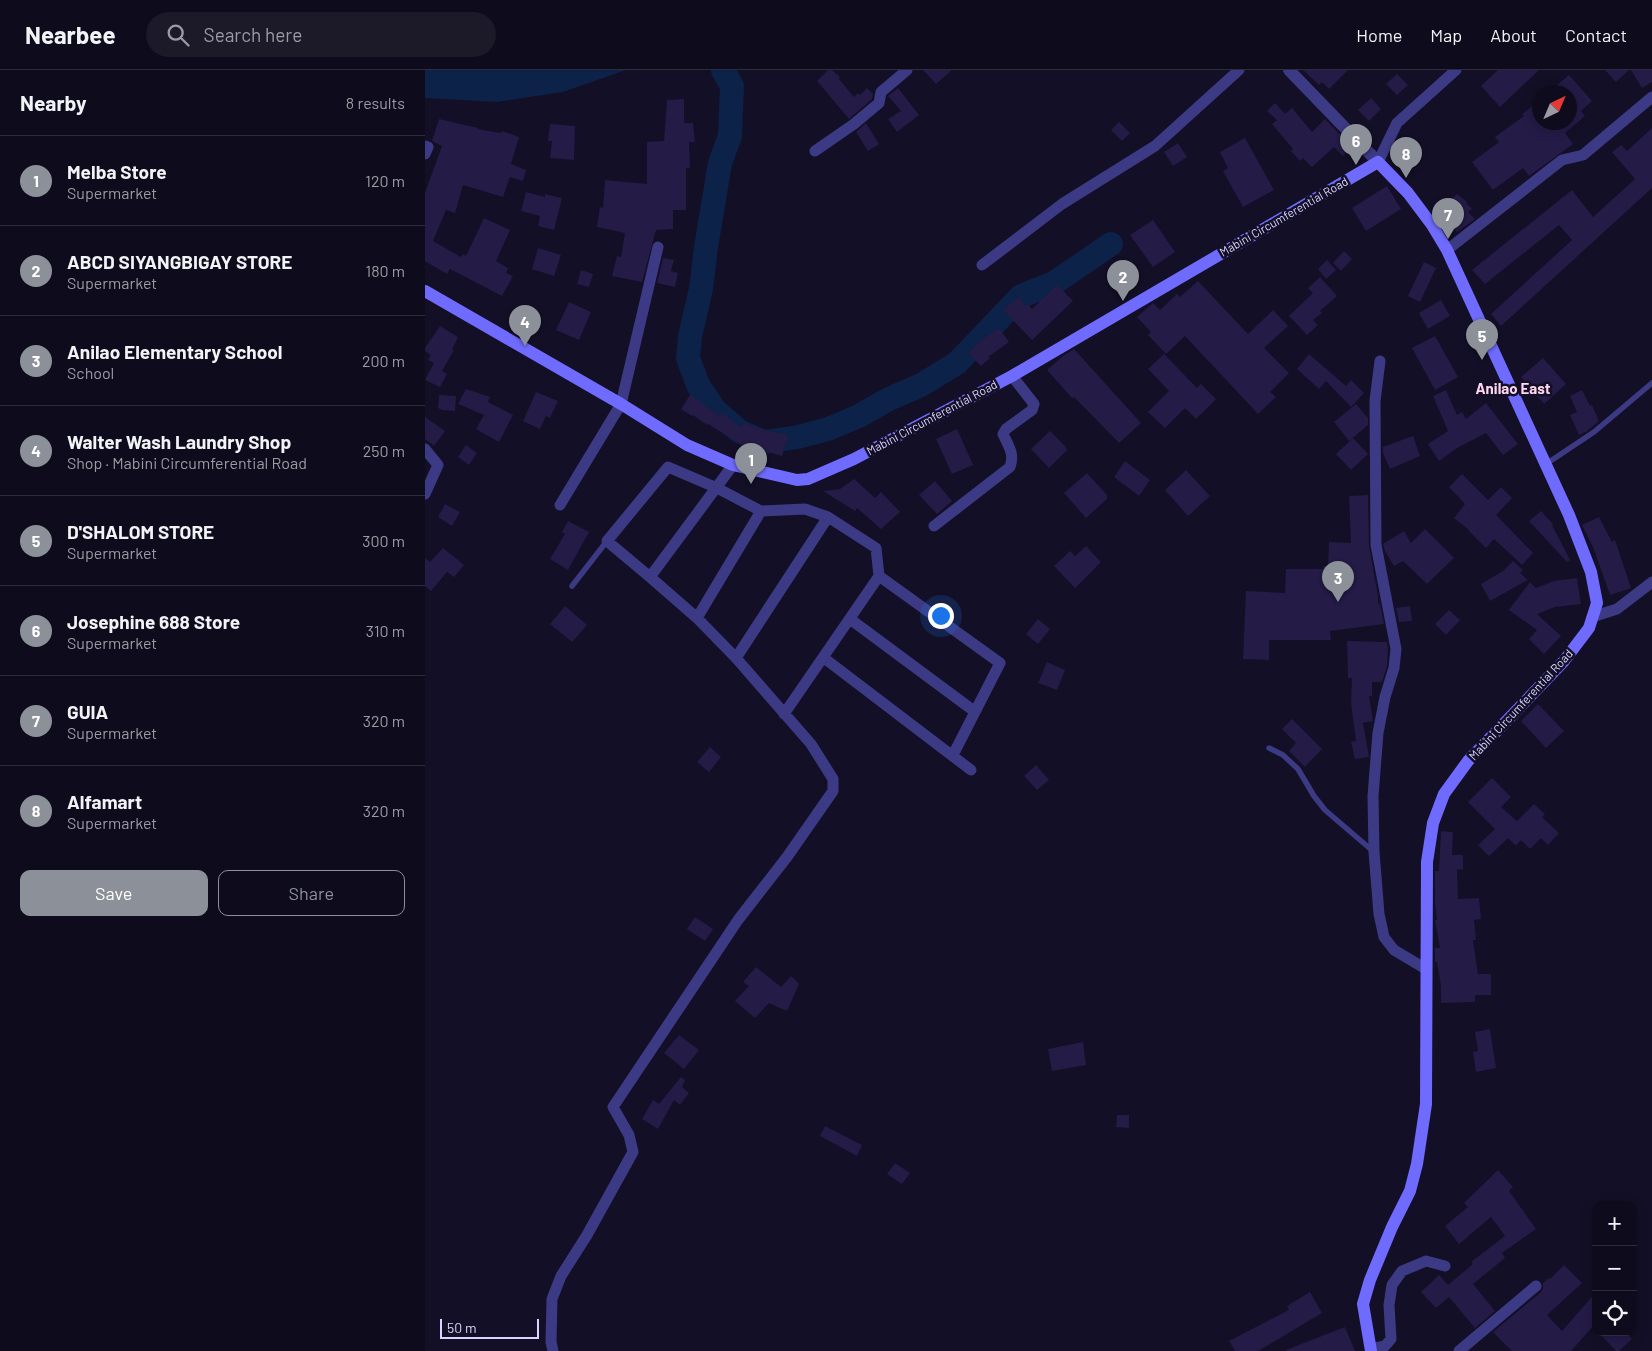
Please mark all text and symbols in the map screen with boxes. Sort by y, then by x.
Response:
search box [146,12,496,57]
text: Nearbee [25,20,116,49]
icon: search [164,21,192,49]
text: Search here [204,23,302,46]
text: Home [1356,24,1402,46]
text: Map [1430,24,1462,46]
text: About [1490,24,1537,46]
text: Contact [1565,24,1627,46]
north arrow [1532,85,1577,130]
text: Nearby [20,90,86,115]
text: 8 results [346,93,405,112]
pin: 6 [1340,124,1372,165]
pin: 8 [1390,137,1422,178]
text: Melba Store [67,160,167,183]
text: 1 [33,171,39,190]
text: 120 m [365,171,405,190]
street label: Mabini Circumferential Road [1217,174,1350,259]
text: Supermarket [67,183,157,202]
pin: 7 [1432,198,1464,239]
text: ABCD SIYANGBIGAY STORE [67,250,292,273]
pin: 2 [1107,260,1139,301]
text: 2 [32,261,40,280]
text: 180 m [366,261,405,280]
text: Supermarket [67,273,157,292]
pin: 4 [509,305,541,346]
pin: 5 [1466,319,1498,360]
text: Anilao Elementary School [67,340,282,363]
text: 3 [32,351,40,370]
text: 200 m [362,351,405,370]
text: School [67,363,114,382]
street label: Mabini Circumferential Road [864,377,999,458]
district label: Anilao East [1476,379,1551,397]
text: Walter Wash Laundry Shop [67,430,291,453]
text: 4 [31,441,41,460]
text: 250 m [363,441,405,460]
pin: 1 [735,443,767,484]
text: Shop · Mabini Circumferential Road [67,453,307,472]
text: D'SHALOM STORE [67,520,214,543]
text: 5 [32,531,40,550]
text: 300 m [362,531,405,550]
text: Supermarket [67,543,157,562]
pin: 3 [1322,561,1354,602]
your location [928,603,954,629]
text: Josephine 688 Store [67,610,240,633]
text: 6 [32,621,40,640]
text: 310 m [366,621,405,640]
text: Supermarket [67,633,157,652]
street label: Mabini Circumferential Road [1465,646,1575,762]
text: GUIA [67,700,108,723]
text: 7 [32,711,40,730]
text: 320 m [363,711,405,730]
text: Supermarket [67,723,157,742]
text: Alfamart [67,790,142,813]
text: 8 [32,801,40,820]
text: 320 m [363,801,405,820]
text: Supermarket [67,813,157,832]
button: Save [20,870,208,916]
button: Share [218,870,405,916]
map controls [1592,1201,1637,1336]
button: + [1592,1201,1637,1246]
button: − [1592,1246,1637,1291]
button: locate [1592,1291,1637,1336]
scale bar [440,1316,539,1339]
text: 50 m [447,1319,476,1336]

